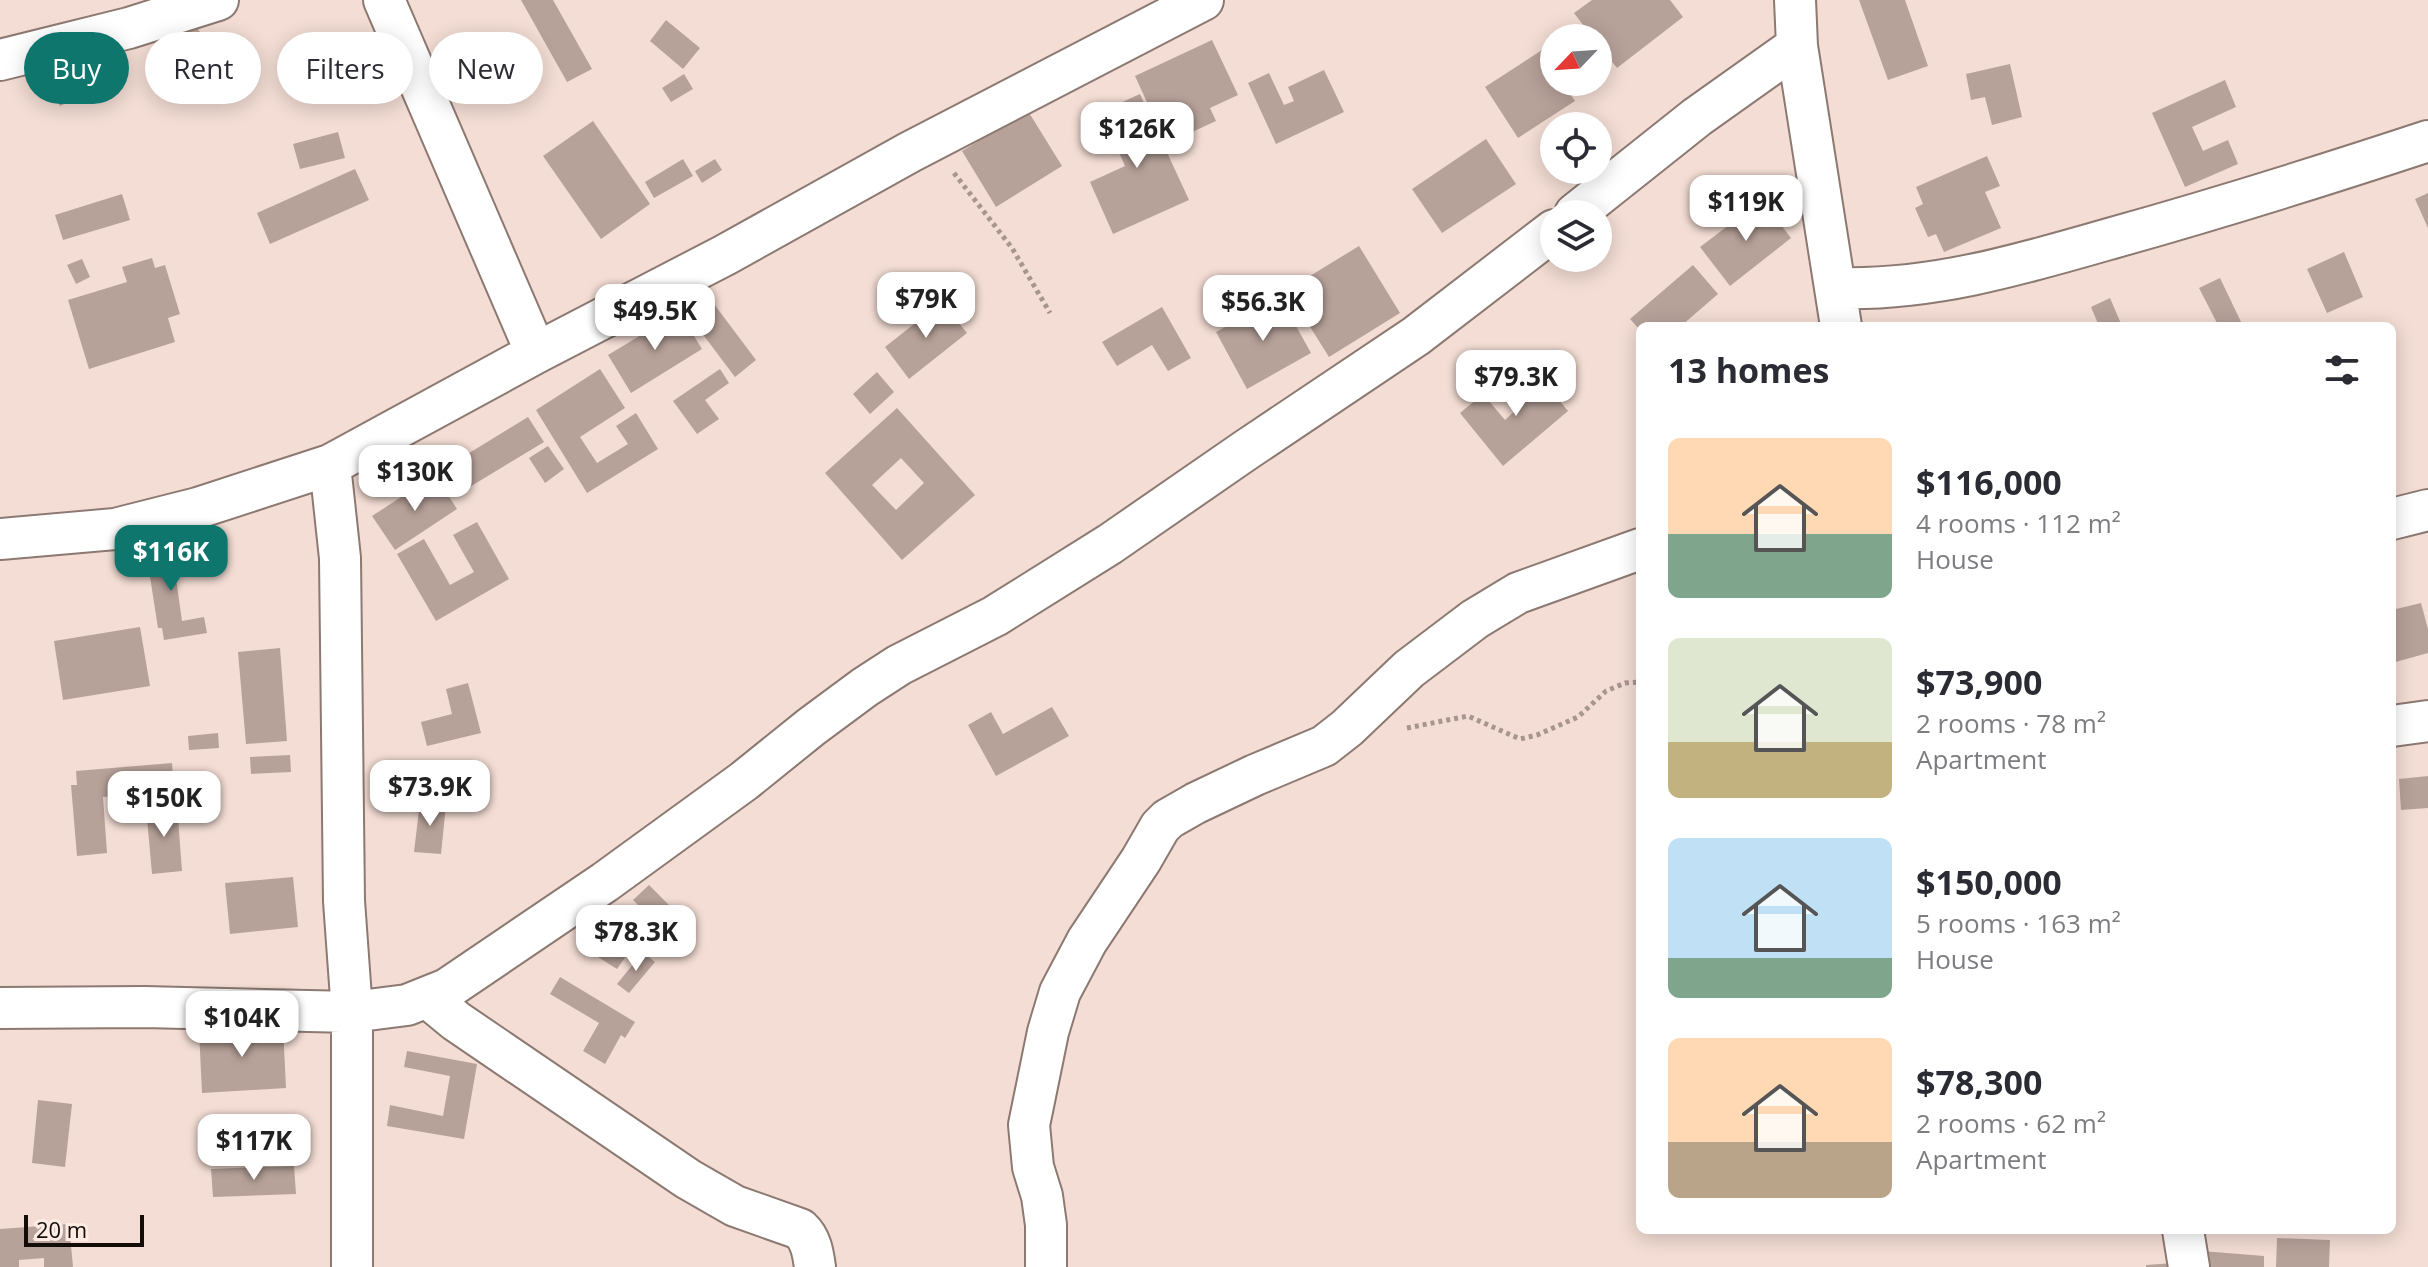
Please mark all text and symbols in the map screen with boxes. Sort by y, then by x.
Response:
north arrow [1540,24,1612,96]
map controls [1540,24,1612,272]
chip: Buy [24,32,129,104]
chip: Rent [145,32,261,104]
chip: Filters [277,32,413,104]
chip: New [429,32,543,104]
pin: $126K [1081,102,1193,170]
text: $126K [1099,110,1175,146]
button: locate [1540,112,1612,184]
pin: $119K [1690,175,1802,243]
text: $119K [1708,183,1784,219]
button: layers [1540,200,1612,272]
pin: $79K [879,272,973,340]
pin: $56.3K [1198,275,1328,343]
text: $79K [895,280,957,316]
text: $56.3K [1221,283,1305,319]
pin: $49.5K [590,284,720,352]
text: $49.5K [613,292,697,328]
text: 13 homes [1668,347,1829,393]
icon: filters [2320,348,2364,392]
pin: $79.3K [1451,350,1581,418]
text: $79.3K [1474,358,1558,394]
pin: $130K [359,445,471,513]
text: $130K [377,453,453,489]
text: $116,000 [1916,459,2062,505]
icon: home [1732,470,1828,566]
text: 4 rooms · 112 m² [1916,505,2121,541]
pin: $116K [115,525,227,593]
text: $116K [133,533,209,569]
text: House [1916,541,1994,577]
text: $73,900 [1916,659,2042,705]
icon: home [1732,670,1828,766]
text: 2 rooms · 78 m² [1916,705,2106,741]
text: Apartment [1916,741,2047,777]
pin: $73.9K [365,760,495,828]
text: $73.9K [388,768,472,804]
pin: $150K [108,771,220,839]
text: $150K [126,779,202,815]
text: $150,000 [1916,859,2062,905]
icon: home [1732,870,1828,966]
pin: $78.3K [571,905,701,973]
text: 5 rooms · 163 m² [1916,905,2121,941]
text: $78.3K [594,913,678,949]
text: House [1916,941,1994,977]
pin: $104K [186,991,298,1059]
text: $104K [204,999,280,1035]
text: $78,300 [1916,1059,2042,1105]
icon: home [1732,1070,1828,1166]
text: 2 rooms · 62 m² [1916,1105,2106,1141]
pin: $117K [198,1114,310,1182]
text: $117K [216,1122,292,1158]
text: Apartment [1916,1141,2047,1177]
scale bar [24,1211,144,1247]
text: 20 m [36,1214,87,1244]

